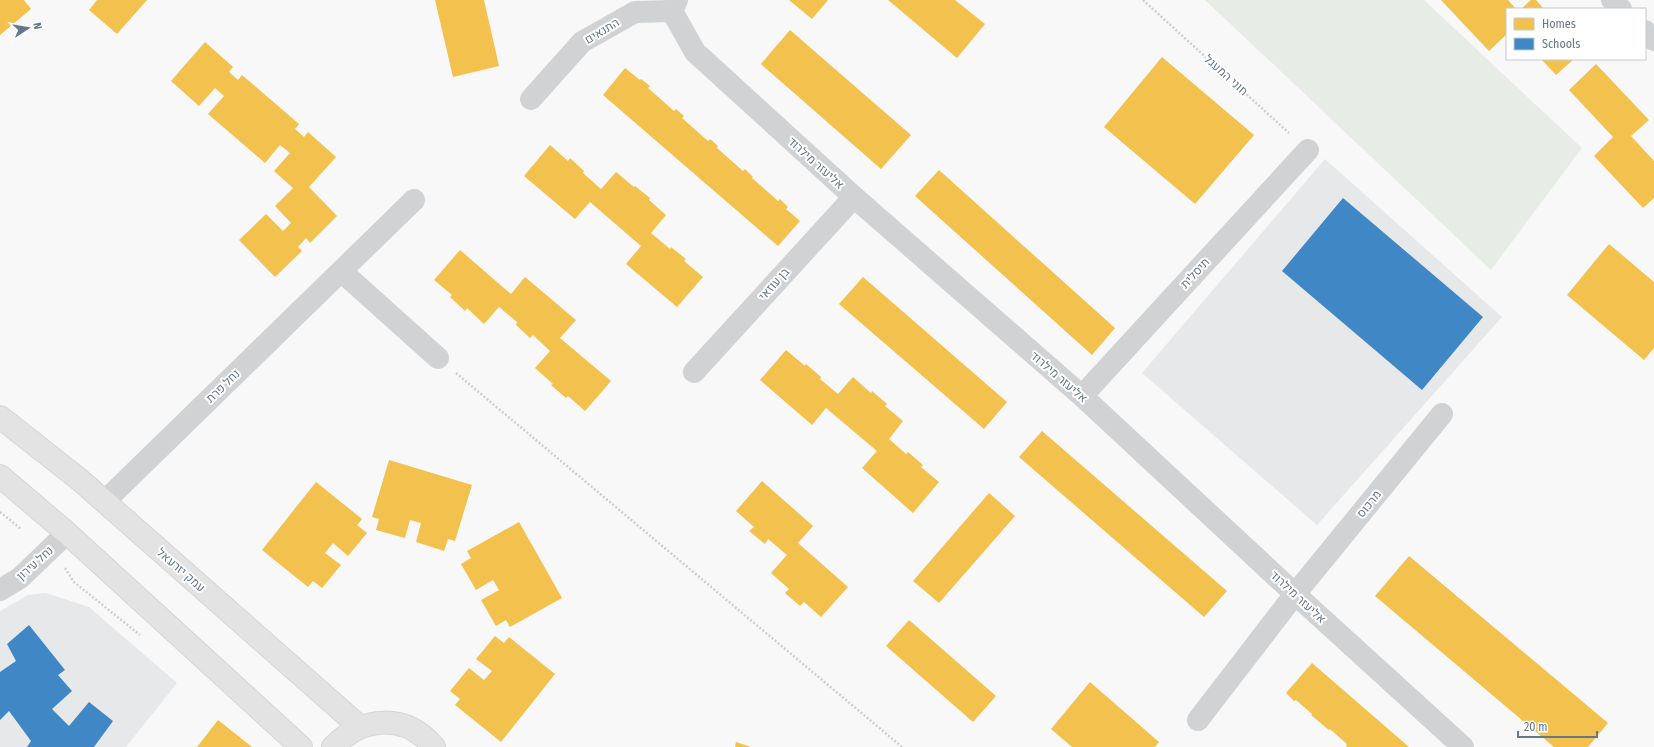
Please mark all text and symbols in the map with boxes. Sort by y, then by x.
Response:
north arrow [8,8,48,48]
legend [1506,8,1646,60]
street label: התנאים [582,15,622,47]
text: Homes [1542,17,1576,31]
text: N [30,21,44,31]
text: Schools [1542,37,1580,51]
street label: חוני המעגל [1201,52,1251,98]
street label: אליעזר מילרוד [785,134,847,192]
street label: תיסלית [1178,255,1212,291]
street label: בן עוזאי [756,264,793,303]
street label: אליעזר מילרוד [1028,349,1090,406]
street label: נחל פרת [203,367,243,405]
street label: מרכוס [1354,487,1384,521]
street label: נחל עירון [14,543,56,583]
street label: עמק יזרעאל [154,545,208,595]
street label: אליעזר מילרוד [1267,568,1329,626]
scale bar [1518,713,1597,739]
text: 20 m [1524,720,1548,734]

